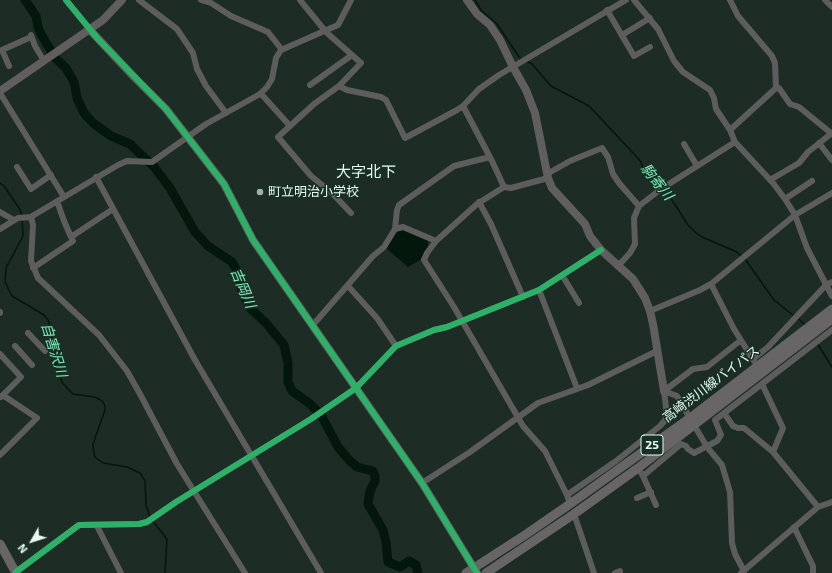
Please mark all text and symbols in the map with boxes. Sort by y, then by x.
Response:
water label: 駒寄川 [637,160,677,204]
district label: 大字北下 [336,163,396,181]
place label: 町立明治小学校 [268,184,359,200]
marker: 町立明治小学校 [255,187,265,197]
water label: 吉岡川 [227,265,259,311]
water label: 自害沢川 [38,321,70,379]
street label: 高崎渋川線バイパス [660,343,762,425]
road number: 25 [641,435,663,455]
north arrow [12,521,52,561]
text: N [15,542,30,556]

